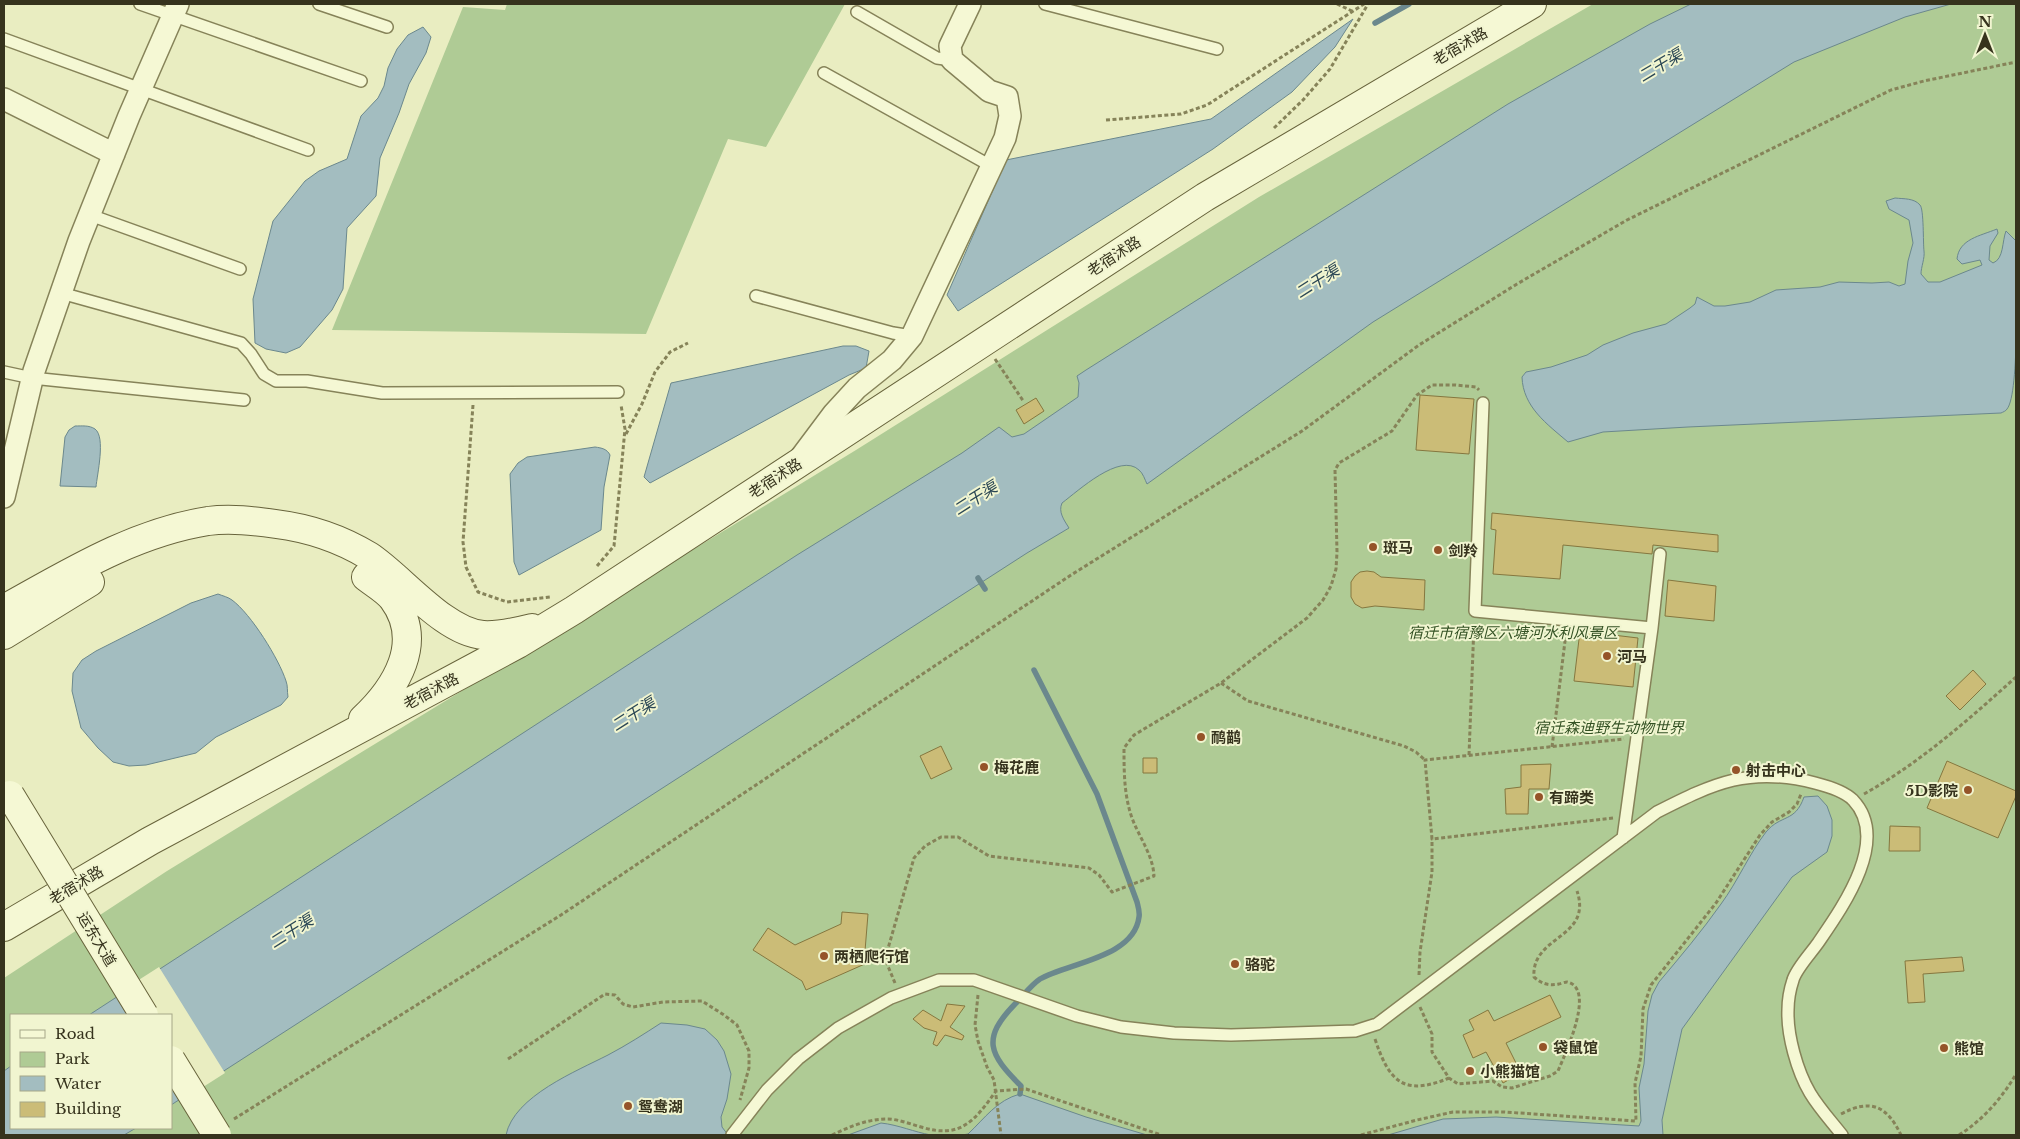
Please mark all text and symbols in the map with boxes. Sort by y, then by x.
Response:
north arrow [1960,10,2010,60]
text: N [1978,13,1992,31]
street label: 老宿沭路 [1429,23,1491,69]
water label: 二干渠 [1634,43,1687,86]
street label: 老宿沭路 [1084,232,1144,280]
water label: 二干渠 [1291,259,1344,302]
street label: 老宿沭路 [745,454,805,502]
water label: 二干渠 [949,476,1002,519]
place label: 斑马 [1383,538,1413,557]
marker: 斑马 [1367,541,1379,553]
place label: 剑羚 [1448,541,1478,560]
marker: 剑羚 [1432,544,1444,556]
park label: 宿迁市宿豫区六塘河水利风景区 [1408,623,1620,642]
place label: 河马 [1617,647,1647,666]
marker: 河马 [1601,650,1613,662]
street label: 老宿沭路 [400,669,462,713]
water label: 二干渠 [607,692,660,735]
park label: 宿迁森迪野生动物世界 [1534,718,1685,737]
place label: 鸸鹋 [1211,728,1241,747]
marker: 鸸鹋 [1195,731,1207,743]
place label: 梅花鹿 [994,758,1039,777]
marker: 梅花鹿 [978,761,990,773]
place label: 射击中心 [1746,761,1806,780]
marker: 射击中心 [1730,764,1742,776]
place label: 5D影院 [1905,781,1958,800]
marker: 5D影院 [1962,784,1974,796]
place label: 有蹄类 [1549,788,1594,807]
marker: 有蹄类 [1533,791,1545,803]
street label: 老宿沭路 [45,861,107,909]
street label: 运东大道 [73,908,121,970]
water label: 二干渠 [265,909,318,952]
place label: 两栖爬行馆 [834,947,909,966]
marker: 两栖爬行馆 [818,950,830,962]
place label: 骆驼 [1245,955,1275,974]
marker: 骆驼 [1229,958,1241,970]
legend [10,1014,172,1129]
text: Road [55,1024,95,1043]
place label: 袋鼠馆 [1553,1038,1598,1057]
place label: 熊馆 [1954,1039,1984,1058]
marker: 袋鼠馆 [1537,1041,1549,1053]
marker: 熊馆 [1938,1042,1950,1054]
text: Park [55,1049,91,1068]
place label: 小熊猫馆 [1480,1062,1540,1081]
marker: 小熊猫馆 [1464,1065,1476,1077]
text: Water [54,1074,102,1093]
place label: 鸳鸯湖 [638,1097,683,1116]
text: Building [55,1099,122,1118]
marker: 鸳鸯湖 [622,1100,634,1112]

